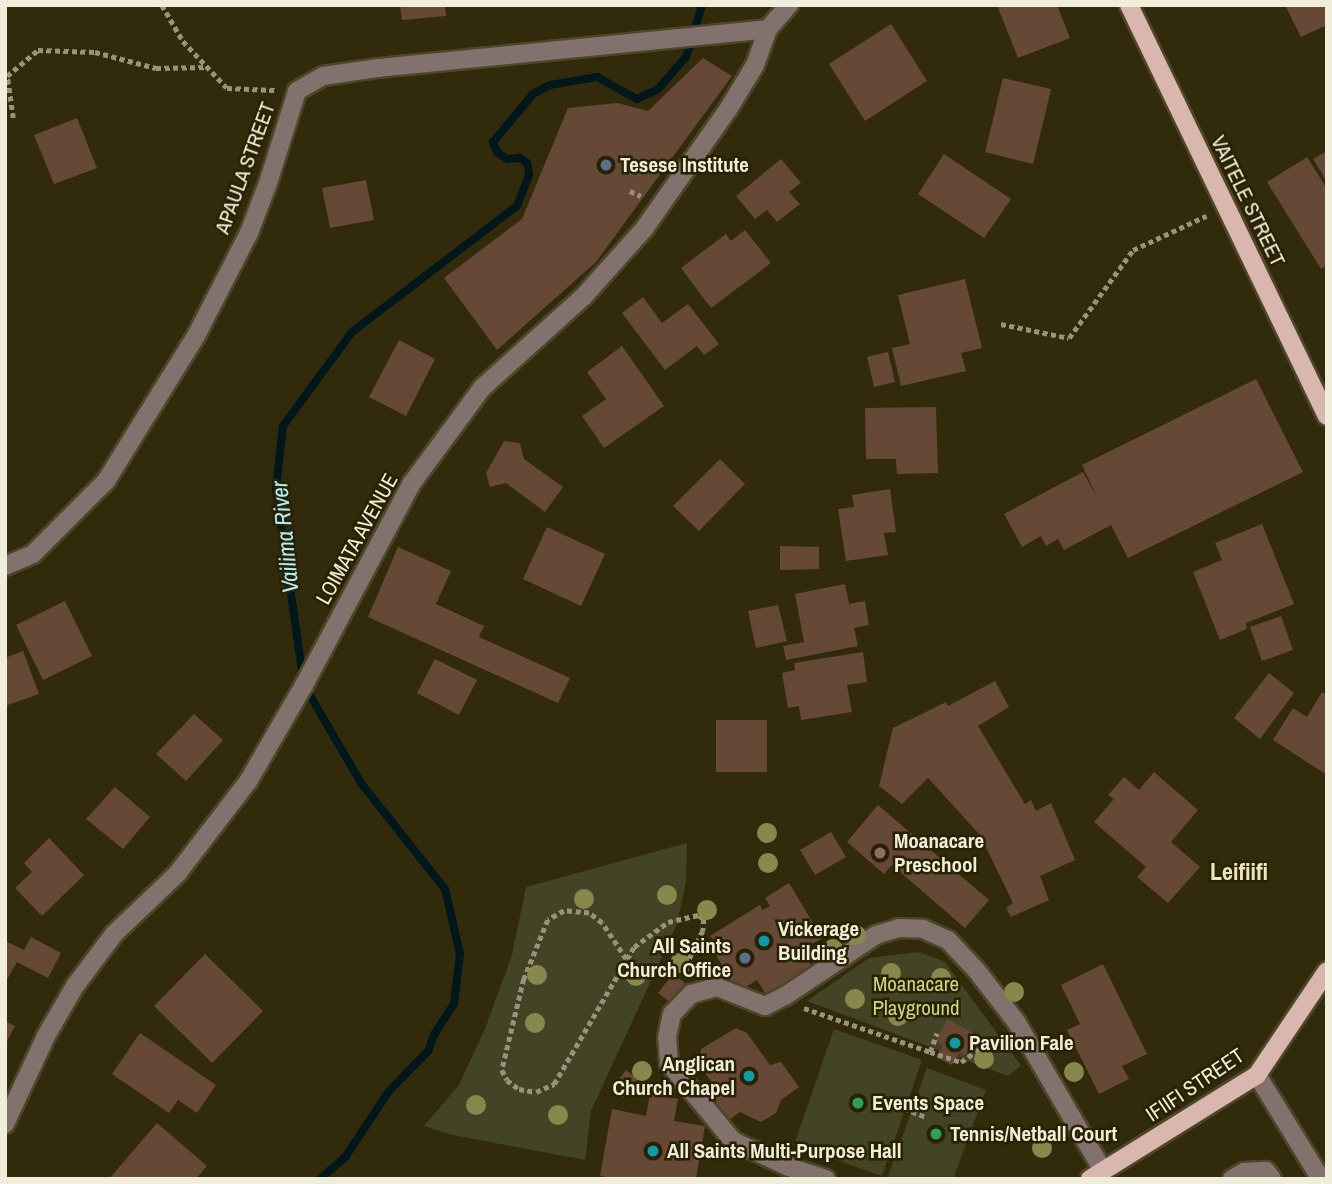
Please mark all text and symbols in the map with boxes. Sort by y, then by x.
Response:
street label: APAULA STREET [209,98,281,238]
street label: VAITELE STREET [1205,132,1291,270]
place label: Tesese Institute [620,152,749,178]
marker: Tesese Institute [598,157,614,173]
street label: LOIMATA AVENUE [310,468,404,610]
water label: Vailima River [265,480,305,594]
place label: Moanacare Preschool [894,828,984,878]
marker: Moanacare Preschool [872,845,888,861]
district label: Leifiifi [1210,858,1268,886]
place label: Vickerage Building [778,916,859,966]
place label: All Saints Church Office [617,933,731,983]
marker: Vickerage Building [756,933,772,949]
marker: All Saints Church Office [737,950,753,966]
park label: Moanacare Playground [872,971,960,1021]
place label: Pavilion Fale [969,1030,1073,1056]
marker: Pavilion Fale [947,1035,963,1051]
street label: IFIIFI STREET [1141,1043,1249,1127]
place label: Anglican Church Chapel [613,1051,735,1101]
marker: Anglican Church Chapel [741,1068,757,1084]
place label: Events Space [872,1090,984,1116]
marker: Events Space [850,1095,866,1111]
place label: Tennis/Netball Court [950,1121,1117,1147]
marker: Tennis/Netball Court [928,1126,944,1142]
place label: All Saints Multi-Purpose Hall [667,1138,901,1164]
marker: All Saints Multi-Purpose Hall [645,1143,661,1159]

